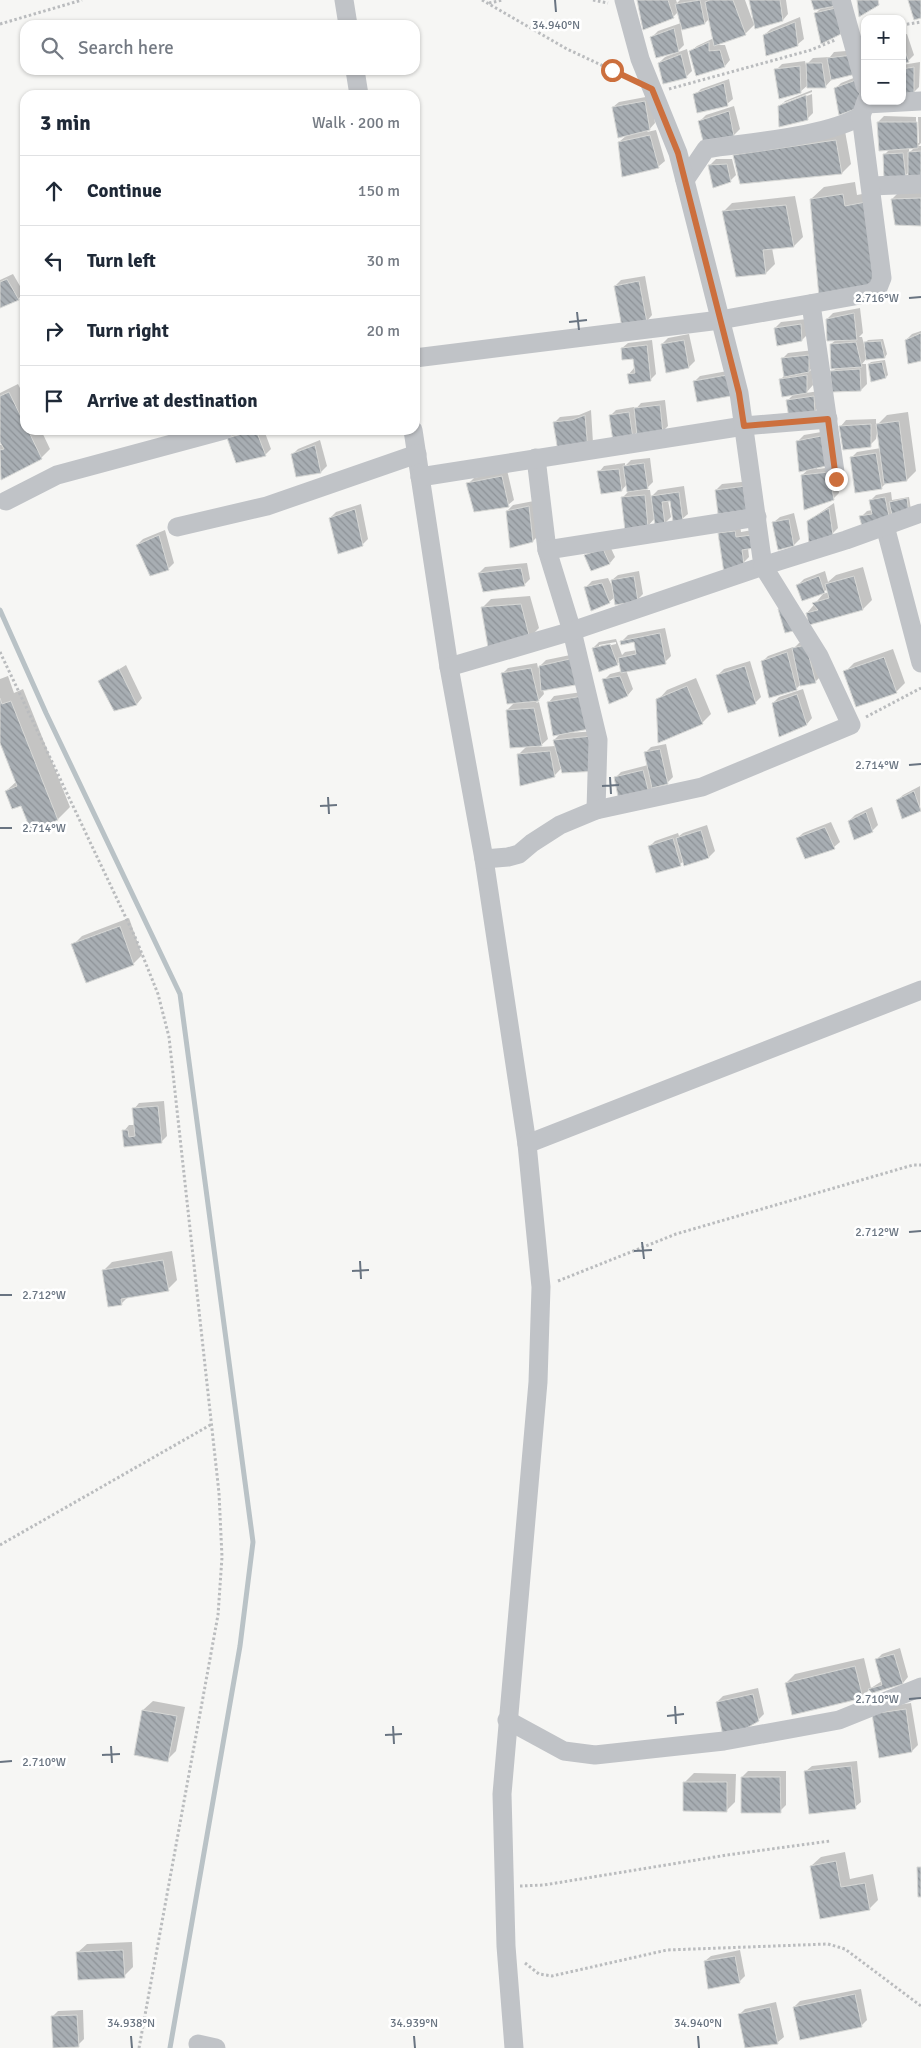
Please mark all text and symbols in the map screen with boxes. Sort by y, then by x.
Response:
map controls [861,15,906,105]
button: + [861,15,906,60]
text: 34.940°N [532,18,580,33]
search box [20,20,420,75]
icon: search [38,34,66,62]
text: Search here [78,36,174,60]
route start [601,59,624,82]
button: − [861,60,906,105]
text: 3 min [40,110,91,136]
text: Walk · 200 m [312,113,400,133]
icon: ahead [40,177,68,205]
text: Continue [87,179,162,203]
text: 150 m [358,181,400,201]
icon: left [40,247,68,275]
text: Turn left [87,249,156,273]
text: 30 m [366,251,400,271]
text: 2.716°W [855,291,899,306]
icon: right [40,317,68,345]
text: Turn right [87,319,169,343]
text: 20 m [366,321,400,341]
icon: arrive [40,387,68,415]
text: Arrive at destination [87,389,258,413]
route end [825,468,848,491]
text: 2.714°W [855,758,899,773]
text: 2.714°W [22,821,66,836]
text: 2.712°W [855,1225,899,1240]
text: 2.712°W [22,1288,66,1303]
text: 2.710°W [855,1692,899,1707]
text: 2.710°W [22,1755,66,1770]
text: 34.938°N [107,2016,155,2031]
text: 34.939°N [390,2016,438,2031]
text: 34.940°N [674,2016,722,2031]

